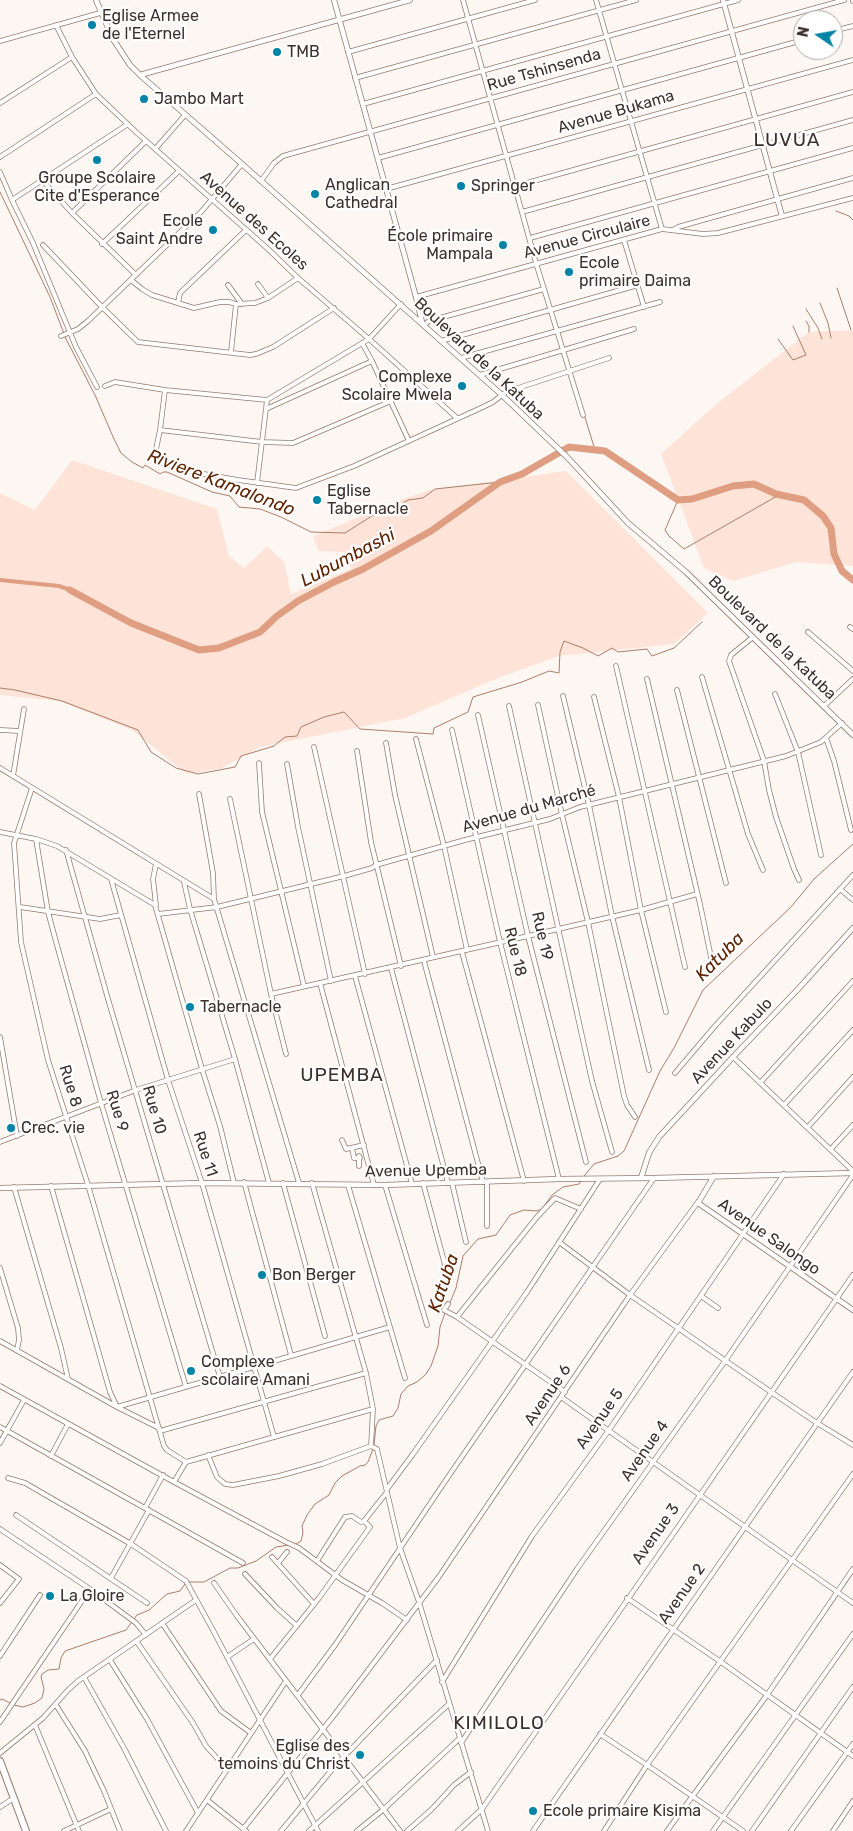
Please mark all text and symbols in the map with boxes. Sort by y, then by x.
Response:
place label: Eglise Armee de l'Eternel [102,6,199,44]
north arrow [793,10,843,60]
marker: Eglise Armee de l'Eternel [86,19,98,31]
text: N [794,25,813,39]
place label: TMB [287,42,320,62]
street label: Rue Tshinsenda [485,45,603,95]
marker: TMB [271,46,283,58]
street label: Avenue Bukama [556,86,676,138]
place label: Jambo Mart [154,89,244,109]
marker: Jambo Mart [138,93,150,105]
district label: LUVUA [753,130,821,152]
marker: Groupe Scolaire Cite d'Esperance [91,154,103,166]
street label: Avenue des Ecoles [196,167,312,275]
place label: Groupe Scolaire Cite d'Esperance [34,168,160,206]
place label: Anglican Cathedral [325,175,398,213]
place label: Springer [471,176,535,196]
marker: Springer [455,180,467,192]
marker: Anglican Cathedral [309,188,321,200]
place label: Ecole Saint Andre [116,211,203,249]
street label: Avenue Circulaire [522,211,652,263]
marker: Ecole Saint Andre [207,224,219,236]
place label: École primaire Mampala [387,226,493,264]
marker: École primaire Mampala [497,239,509,251]
place label: Ecole primaire Daima [579,253,691,291]
marker: Ecole primaire Daima [563,266,575,278]
street label: Boulevard de la Katuba [410,294,548,424]
place label: Complexe Scolaire Mwela [342,367,452,405]
marker: Complexe Scolaire Mwela [456,380,468,392]
water label: Riviere Kamalondo [144,445,298,521]
place label: Eglise Tabernacle [327,481,408,519]
marker: Eglise Tabernacle [311,494,323,506]
water label: Lubumbashi [297,524,399,592]
street label: Boulevard de la Katuba [704,572,840,704]
street label: Avenue du Marché [460,781,598,837]
street label: Rue 19 [527,910,557,962]
street label: Rue 18 [500,925,530,979]
water label: Katuba [691,928,749,986]
street label: Avenue Kabulo [687,994,777,1088]
place label: Tabernacle [200,997,281,1017]
marker: Tabernacle [184,1001,196,1013]
street label: Rue 8 [55,1063,85,1109]
district label: UPEMBA [300,1065,384,1087]
street label: Rue 10 [138,1083,170,1137]
street label: Rue 9 [102,1088,132,1134]
place label: Crec. vie [21,1118,85,1138]
marker: Crec. vie [5,1122,17,1134]
street label: Rue 11 [189,1129,221,1179]
street label: Avenue Upemba [365,1160,487,1182]
street label: Avenue Salongo [714,1195,824,1279]
water label: Katuba [424,1251,464,1315]
place label: Bon Berger [272,1265,356,1285]
marker: Bon Berger [256,1269,268,1281]
place label: Complexe scolaire Amani [201,1352,310,1390]
street label: Avenue 6 [521,1361,575,1429]
marker: Complexe scolaire Amani [185,1365,197,1377]
street label: Avenue 5 [572,1385,628,1453]
street label: Avenue 4 [617,1417,673,1485]
street label: Avenue 3 [628,1500,684,1568]
street label: Avenue 2 [654,1560,710,1628]
place label: La Gloire [60,1586,124,1606]
marker: La Gloire [44,1590,56,1602]
district label: KIMILOLO [452,1713,546,1735]
place label: Eglise des temoins du Christ [218,1736,350,1774]
marker: Eglise des temoins du Christ [354,1749,366,1761]
place label: Ecole primaire Kisima [543,1801,701,1821]
marker: Ecole primaire Kisima [527,1805,539,1817]

